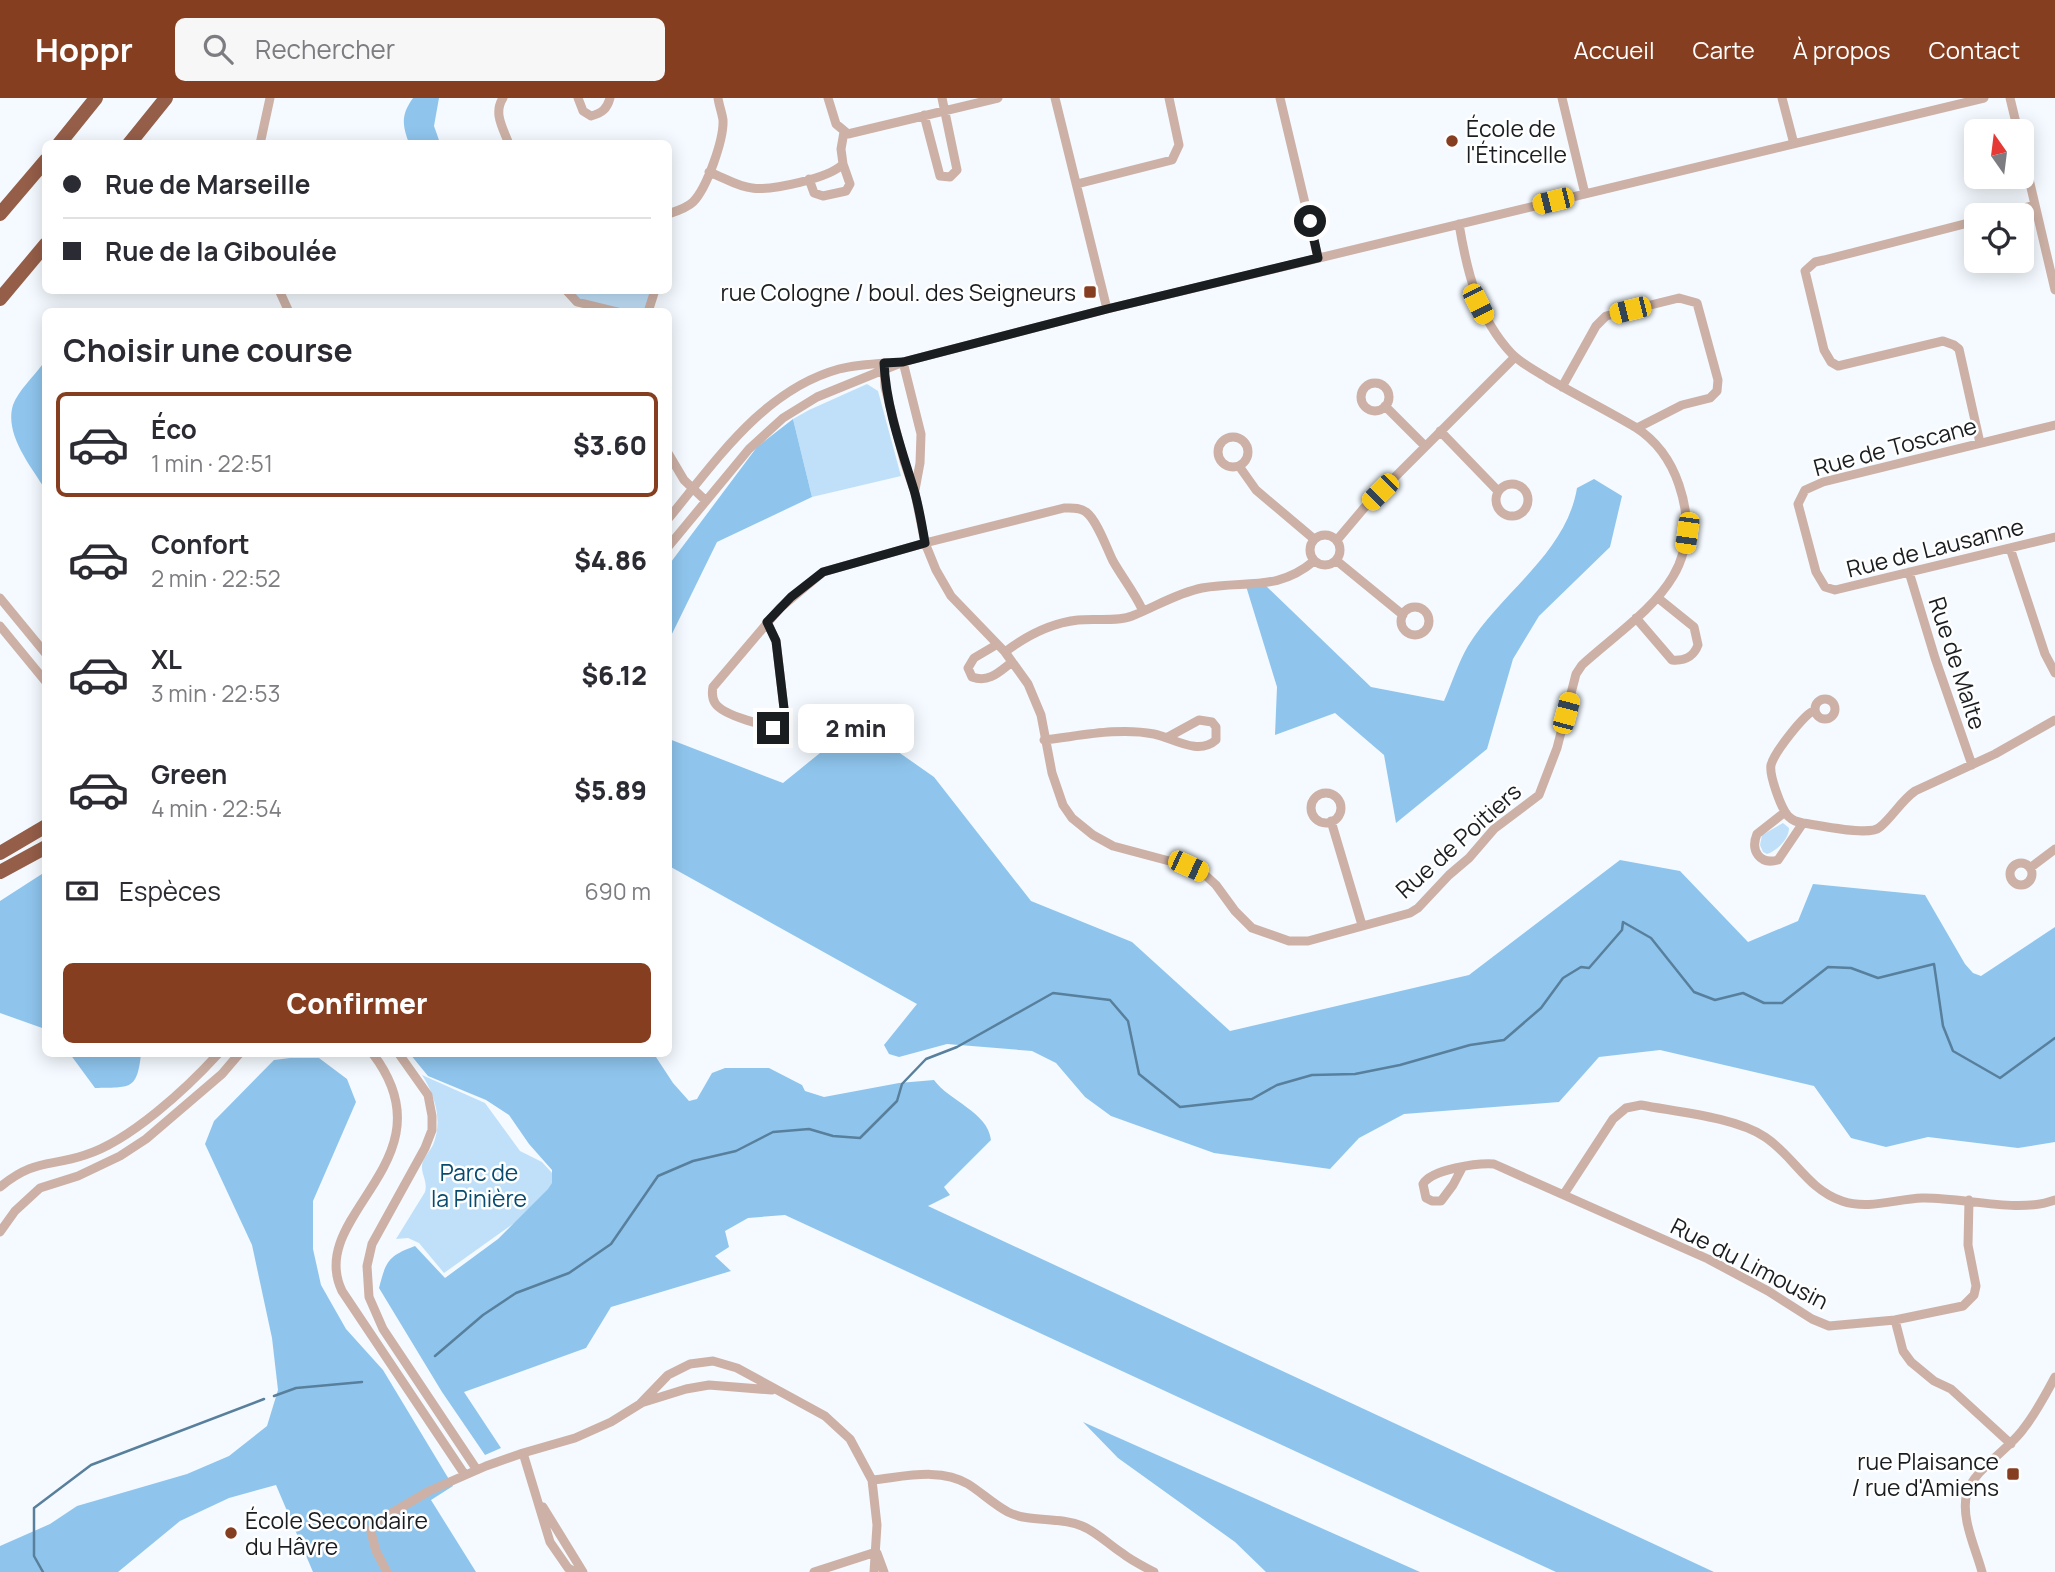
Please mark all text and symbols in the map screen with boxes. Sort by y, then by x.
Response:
search box [175,18,665,81]
text: Hoppr [35,27,133,72]
icon: search [199,30,237,68]
text: Rechercher [255,31,395,67]
text: Accueil [1574,33,1654,66]
text: Carte [1692,33,1755,66]
text: À propos [1793,33,1891,66]
text: Contact [1929,33,2020,66]
place label: École de l'Étincelle [1466,112,1567,170]
north arrow [1964,119,2034,189]
map controls [1964,119,2034,273]
marker: École de l'Étincelle [1444,133,1460,149]
text: Rue de Marseille [105,166,311,202]
car [1531,186,1576,216]
button: locate [1964,203,2034,273]
route start [1294,205,1326,237]
text: Rue de la Giboulée [105,233,337,269]
place label: rue Cologne / boul. des Seigneurs [721,276,1076,308]
car [1460,281,1497,327]
marker: rue Cologne / boul. des Seigneurs [1082,284,1098,300]
car [1608,295,1653,325]
text: Choisir une course [63,328,353,372]
street label: Rue de Toscane [1810,409,1980,483]
text: Éco [151,411,197,447]
icon: car [67,413,130,476]
text: $3.60 [573,427,647,463]
text: 1 min · 22:51 [151,447,273,479]
car [1358,470,1403,514]
street label: Rue de Lausanne [1843,510,2027,584]
car [1674,511,1701,555]
text: Confort [151,526,250,562]
icon: car [67,528,130,591]
text: $4.86 [574,542,647,578]
text: 2 min · 22:52 [151,562,281,594]
street label: Rue de Malte [1922,593,1994,733]
text: XL [151,641,182,677]
icon: car [67,643,130,706]
text: $6.12 [581,657,647,693]
text: 3 min · 22:53 [151,677,280,709]
car [1551,690,1582,736]
callout: 2 min [798,704,913,752]
route end [757,712,789,744]
text: 2 min [826,712,887,744]
text: Green [151,756,227,792]
icon: car [67,758,130,821]
text: $5.89 [574,772,647,808]
street label: Rue de Poitiers [1388,775,1528,905]
text: 4 min · 22:54 [151,792,282,824]
car [1165,848,1212,884]
icon: cash [63,872,101,910]
text: Espèces [119,873,221,909]
text: 690 m [585,875,651,907]
button: Confirmer [63,963,651,1043]
park label: Parc de la Pinière [431,1156,527,1214]
street label: Rue du Limousin [1666,1209,1834,1317]
place label: rue Plaisance / rue d'Amiens [1851,1445,1999,1503]
marker: rue Plaisance / rue d'Amiens [2005,1466,2021,1482]
place label: École Secondaire du Hâvre [245,1504,428,1562]
marker: École Secondaire du Hâvre [223,1525,239,1541]

